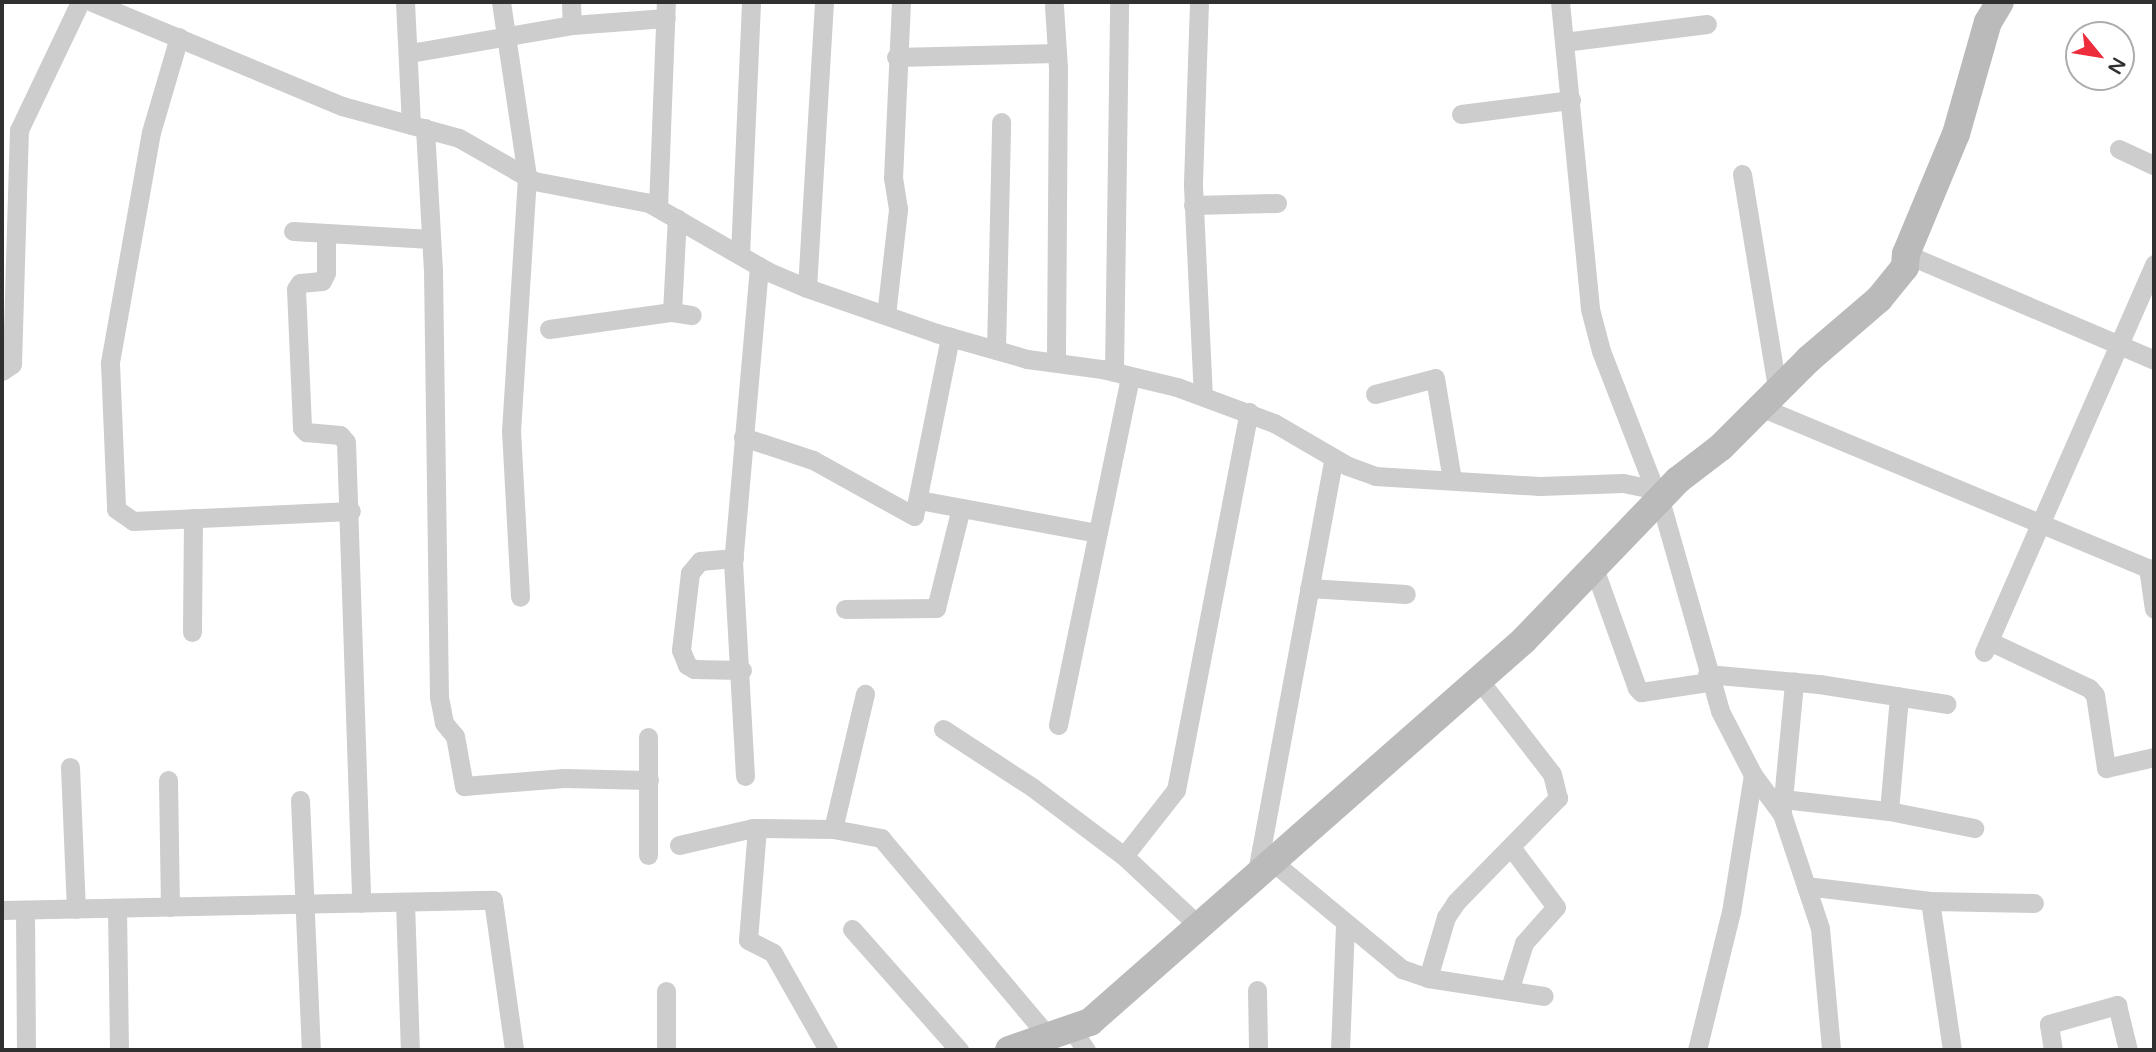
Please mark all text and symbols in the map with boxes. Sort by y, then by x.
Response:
north arrow [2065,21,2135,91]
text: N [2103,53,2130,78]

